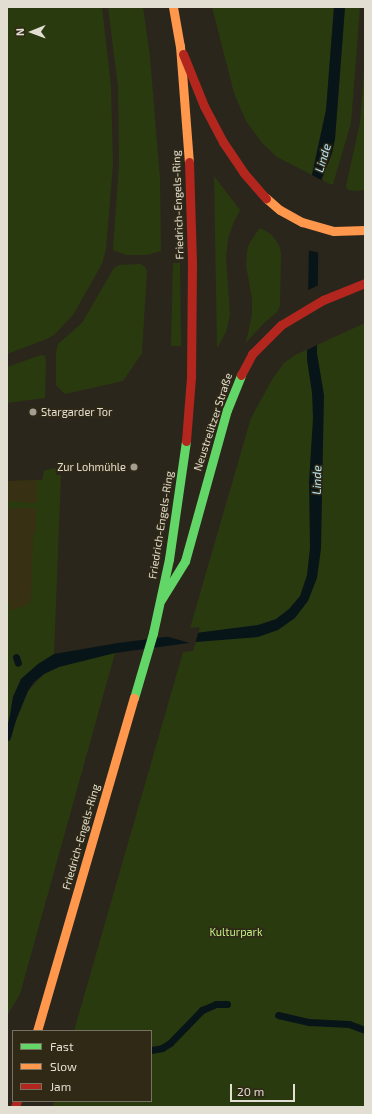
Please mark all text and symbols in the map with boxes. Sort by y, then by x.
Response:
north arrow [12,12,52,52]
text: N [13,28,26,36]
water label: Linde [312,142,334,174]
street label: Friedrich-Engels-Ring [169,150,187,260]
street label: Neustrelitzer Straße [191,371,235,473]
place label: Stargarder Tor [41,405,113,419]
marker: Stargarder Tor [28,407,38,417]
place label: Zur Lohmühle [57,460,126,474]
marker: Zur Lohmühle [129,462,139,472]
water label: Linde [310,465,324,495]
street label: Friedrich-Engels-Ring [146,470,176,580]
street label: Friedrich-Engels-Ring [60,783,102,891]
park label: Kulturpark [209,925,263,939]
legend [12,1030,152,1102]
text: Fast [50,1039,73,1053]
text: Slow [50,1059,77,1073]
scale bar [232,1076,297,1102]
text: Jam [50,1079,71,1093]
text: 20 m [237,1084,264,1098]

